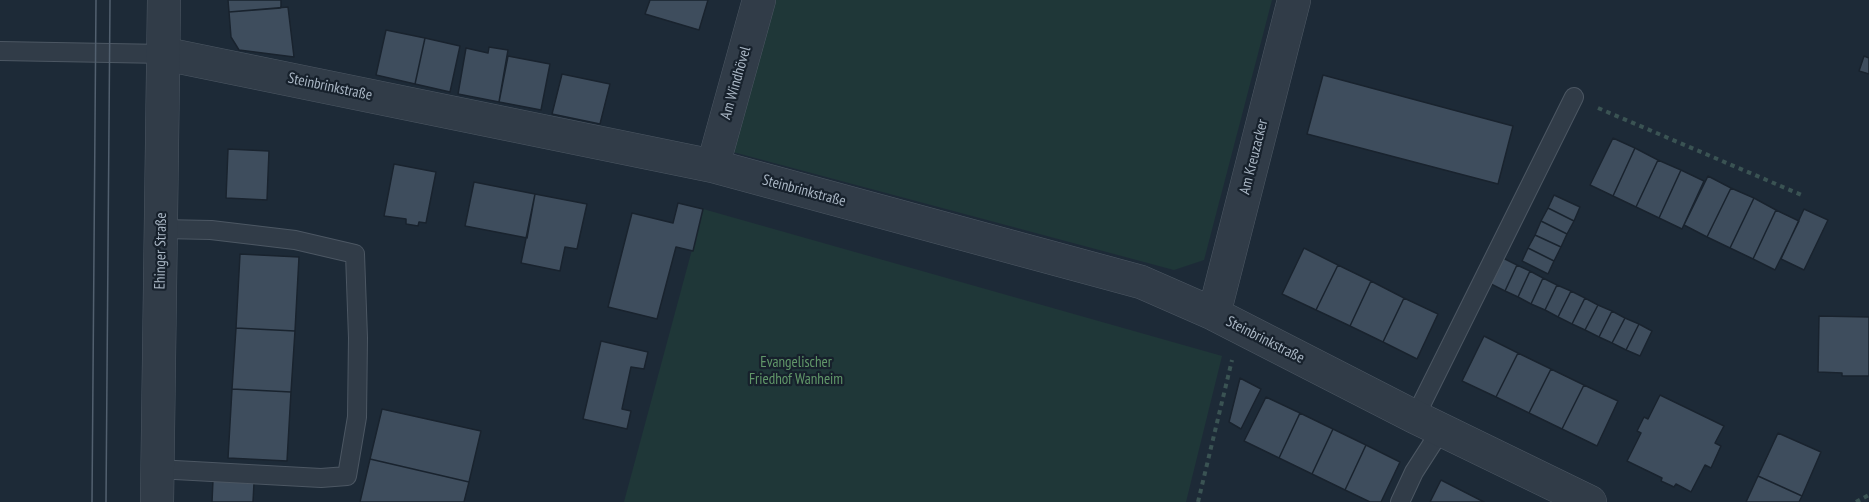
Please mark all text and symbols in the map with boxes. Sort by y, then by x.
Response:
street label: Am Windhövel [717,45,755,121]
street label: Steinbrinkstraße [286,69,374,105]
street label: Am Kreuzacker [1236,118,1272,196]
street label: Steinbrinkstraße [760,171,848,211]
street label: Ehinger Straße [151,212,171,290]
street label: Steinbrinkstraße [1223,313,1307,367]
park label: Evangelischer Friedhof Wanheim [749,354,843,389]

